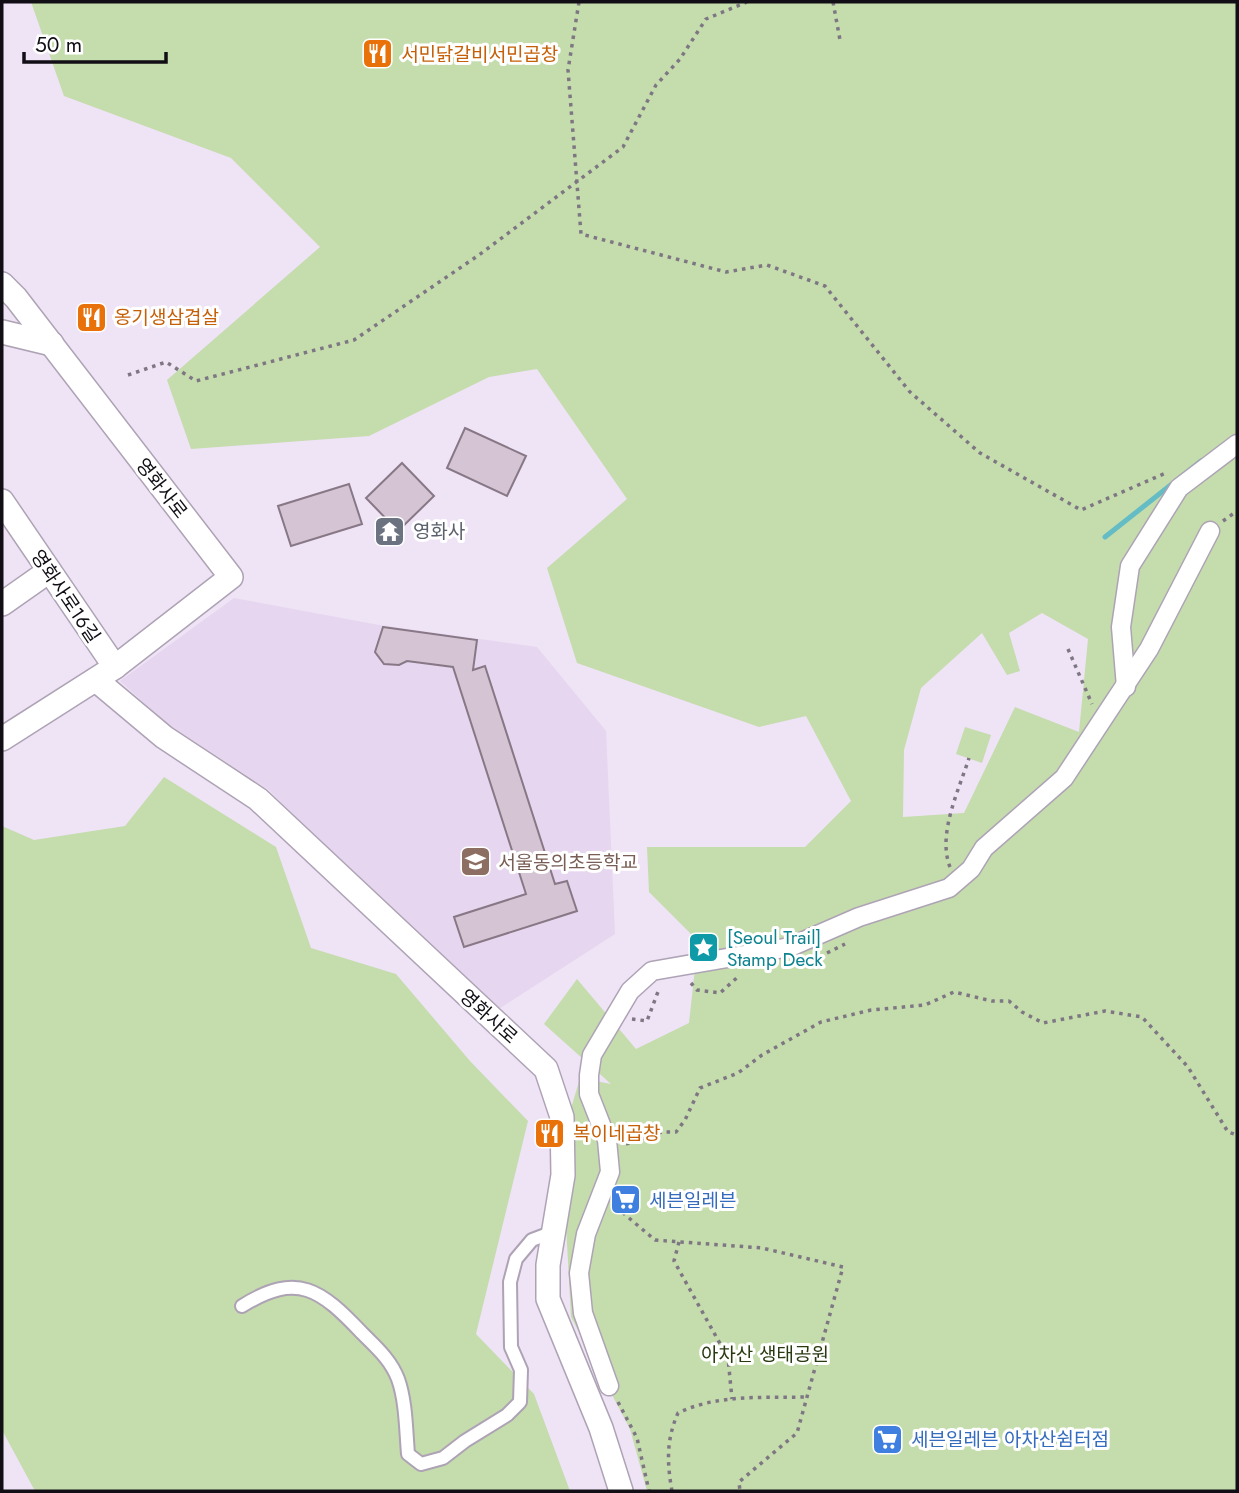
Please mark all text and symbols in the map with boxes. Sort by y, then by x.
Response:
scale bar [24,21,166,65]
text: 50 m [35,30,82,60]
restaurant icon: 서민닭갈비서민곱창 [361,37,395,71]
place label: 서민닭갈비서민곱창 [401,41,558,68]
restaurant icon: 옹기생삼겹살 [74,300,108,334]
place label: 옹기생삼겹살 [114,304,219,331]
street label: 영화사로 [129,452,194,524]
temple icon: 영화사 [373,514,407,548]
place label: 영화사 [413,518,465,545]
street label: 영화사로16길 [25,544,107,648]
school or university icon: 서울동의초등학교 [458,845,492,879]
place label: 서울동의초등학교 [498,849,638,876]
place label: [Seoul Trail] Stamp Deck [727,924,823,973]
place icon: [Seoul Trail] Stamp Deck [687,931,721,965]
street label: 영화사로 [454,983,524,1050]
restaurant icon: 복이네곱창 [533,1116,567,1150]
place label: 복이네곱창 [573,1120,660,1147]
supermarket icon: 세븐일레븐 [609,1183,643,1217]
place label: 세븐일레븐 [649,1187,736,1214]
park label: 아차산 생태공원 [701,1341,829,1368]
supermarket icon: 세븐일레븐 아차산쉼터점 [871,1422,905,1456]
place label: 세븐일레븐 아차산쉼터점 [911,1426,1109,1453]

